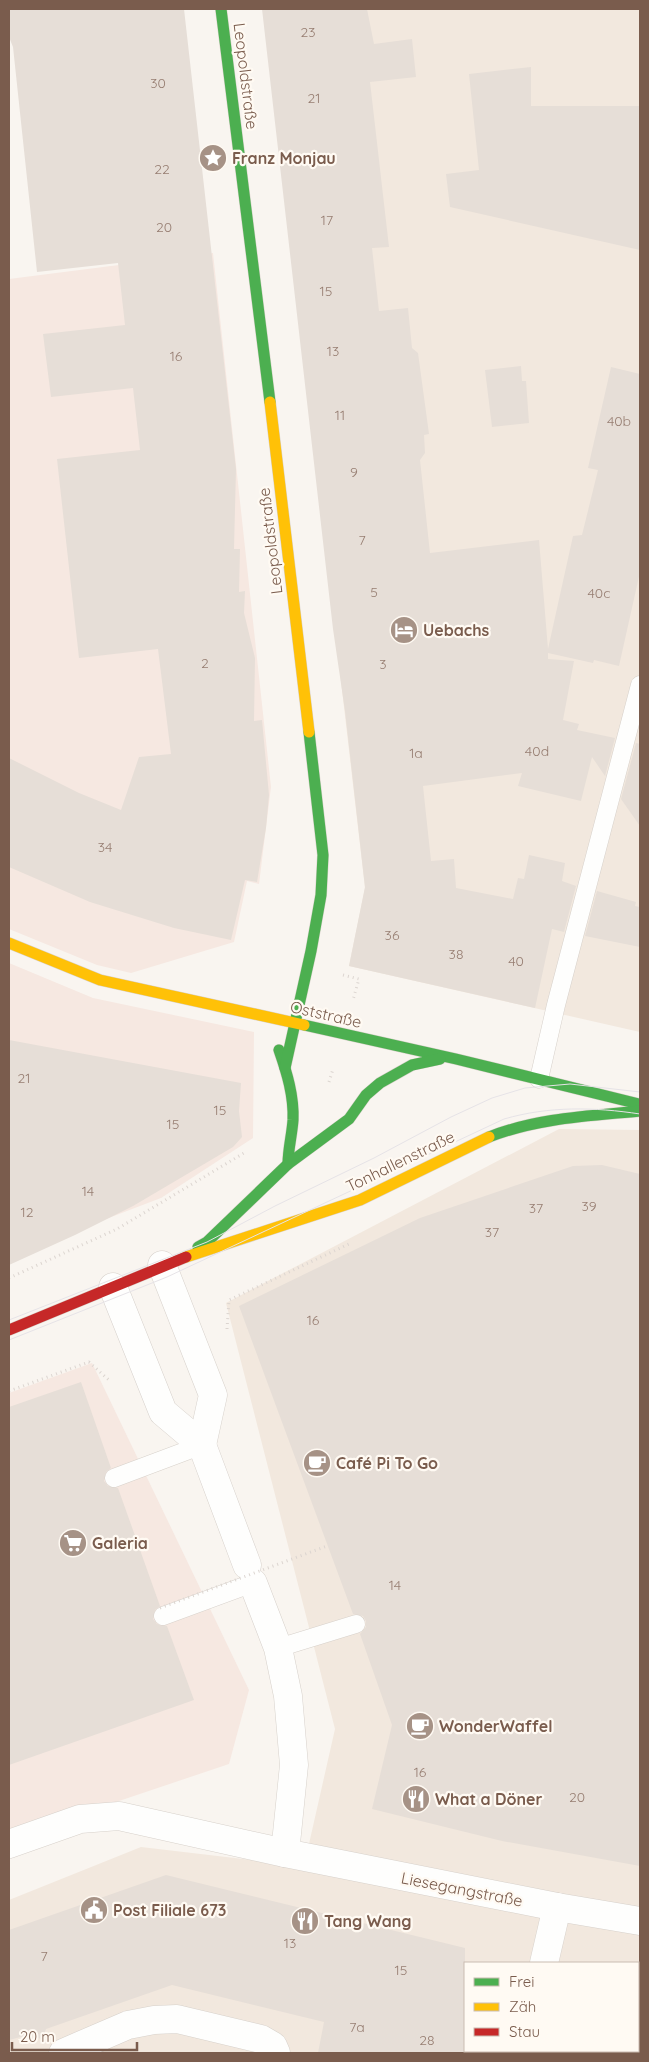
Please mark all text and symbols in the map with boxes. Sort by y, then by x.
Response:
street label: Leopoldstraße [230,22,262,130]
house number: 23 [300,23,316,41]
house number: 30 [150,74,166,92]
house number: 21 [308,89,320,107]
place icon: Franz Monjau [198,143,228,173]
place label: Franz Monjau [232,148,336,168]
house number: 22 [154,160,170,178]
house number: 17 [321,211,333,229]
house number: 20 [156,218,172,236]
house number: 15 [320,282,332,300]
house number: 13 [327,342,339,360]
house number: 16 [170,347,183,365]
house number: 11 [335,406,345,424]
house number: 40b [607,412,631,430]
house number: 9 [350,463,358,481]
street label: Leopoldstraße [254,487,286,595]
house number: 7 [358,531,366,549]
house number: 5 [370,583,378,601]
house number: 40c [587,584,611,602]
hotel icon: Uebachs [389,615,419,645]
place label: Uebachs [423,620,490,640]
house number: 2 [201,654,209,672]
house number: 3 [379,655,387,673]
house number: 40d [525,742,549,760]
house number: 1a [409,744,423,762]
house number: 34 [98,838,112,856]
house number: 36 [385,926,400,944]
house number: 38 [449,945,463,963]
house number: 40 [508,952,524,970]
street label: Oststraße [288,996,364,1032]
house number: 21 [18,1069,30,1087]
house number: 15 [214,1101,226,1119]
house number: 15 [167,1115,179,1133]
street label: Tonhallenstraße [342,1126,458,1196]
house number: 14 [82,1182,94,1200]
house number: 39 [581,1197,597,1215]
house number: 37 [529,1199,543,1217]
house number: 12 [21,1203,34,1221]
house number: 37 [485,1223,499,1241]
house number: 16 [307,1311,320,1329]
cafe icon: Café Pi To Go [302,1448,332,1478]
place label: Café Pi To Go [336,1453,438,1473]
supermarket icon: Galeria [58,1528,88,1558]
place label: Galeria [92,1533,148,1553]
house number: 14 [389,1576,401,1594]
cafe icon: WonderWaffel [405,1711,435,1741]
place label: WonderWaffel [439,1716,553,1736]
house number: 16 [414,1763,427,1781]
restaurant icon: What a Döner [401,1784,431,1814]
house number: 20 [569,1788,585,1806]
place label: What a Döner [435,1789,542,1809]
street label: Liesegangstraße [399,1867,525,1911]
public building icon: Post Filiale 673 [79,1895,109,1925]
place label: Post Filiale 673 [113,1900,226,1920]
restaurant icon: Tang Wang [290,1906,320,1936]
place label: Tang Wang [324,1911,411,1931]
house number: 13 [284,1934,296,1952]
house number: 7 [40,1947,48,1965]
house number: 15 [395,1961,407,1979]
legend [464,1962,639,2052]
text: Frei [509,1972,535,1991]
text: Zäh [509,1997,536,2016]
house number: 7a [349,2018,365,2036]
scale bar [12,2020,138,2052]
text: Stau [509,2022,540,2041]
text: 20 m [20,2027,55,2046]
house number: 28 [419,2031,435,2049]

